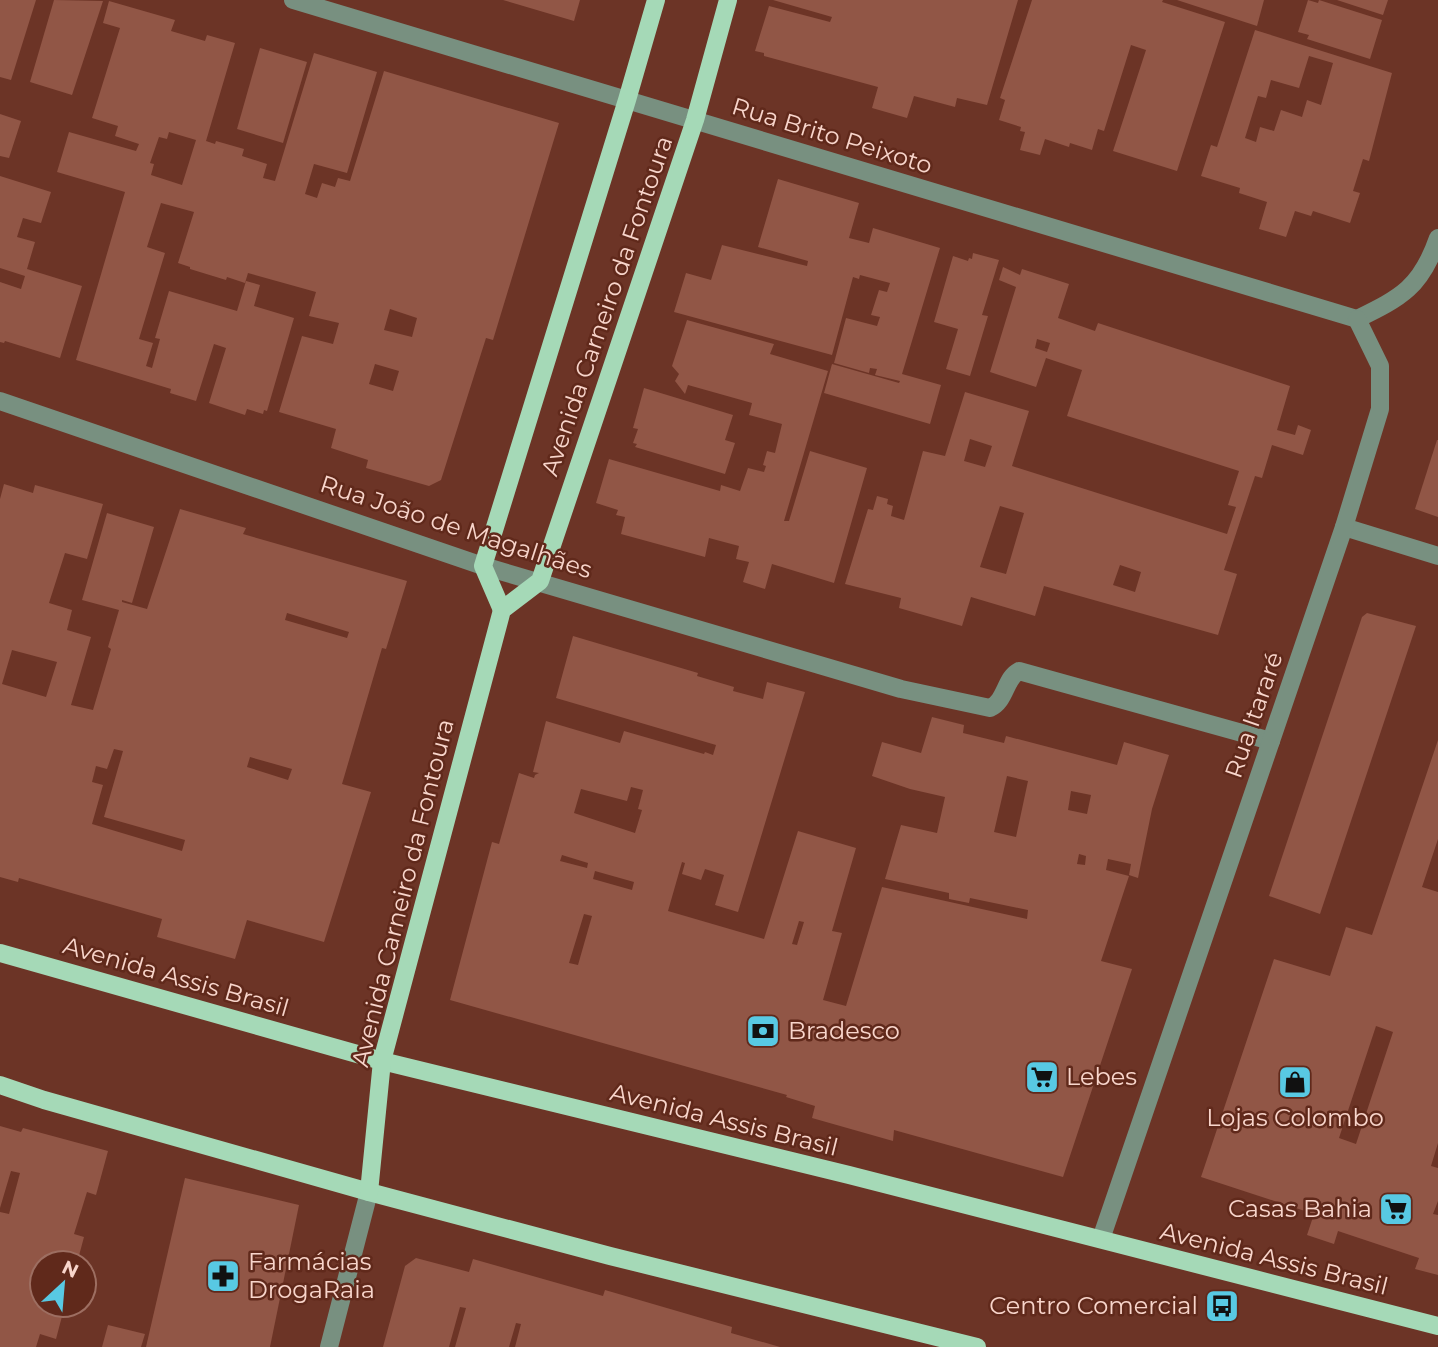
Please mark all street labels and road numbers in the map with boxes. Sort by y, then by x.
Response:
street label: Rua Brito Peixoto [728,91,936,180]
street label: Avenida Carneiro da Fontoura [535,132,678,480]
street label: Rua João de Magalhães [317,469,596,584]
street label: Rua Itararé [1218,648,1289,782]
street label: Avenida Carneiro da Fontoura [345,716,460,1070]
street label: Avenida Assis Brasil [60,930,292,1023]
street label: Avenida Assis Brasil [607,1077,841,1162]
street label: Avenida Assis Brasil [1157,1216,1391,1301]

